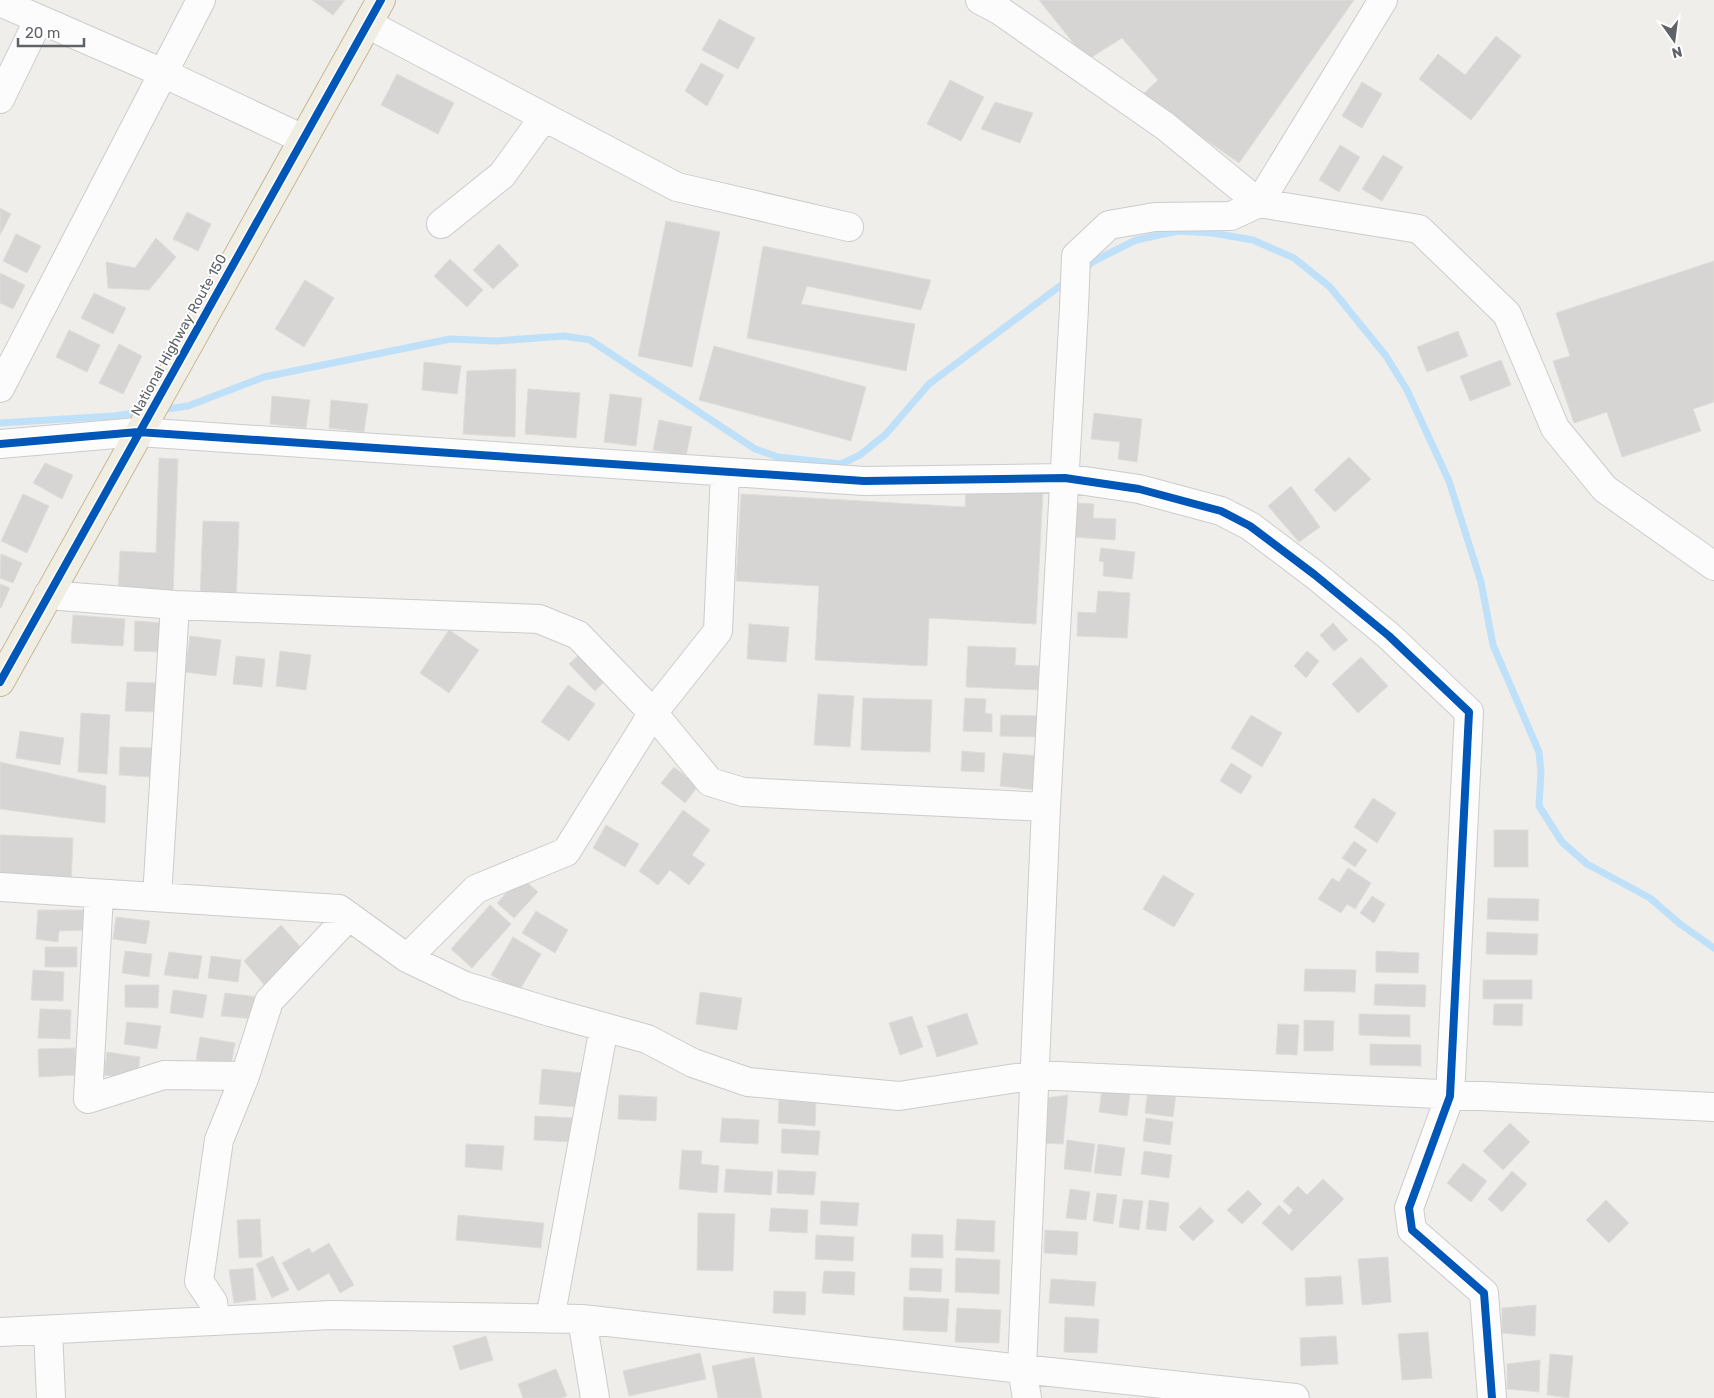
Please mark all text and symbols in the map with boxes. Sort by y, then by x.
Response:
scale bar [18,15,84,47]
north arrow [1649,15,1699,65]
text: 20 m [25,24,60,42]
text: N [1670,43,1684,62]
street label: National Highway Route 150 [127,251,231,419]

